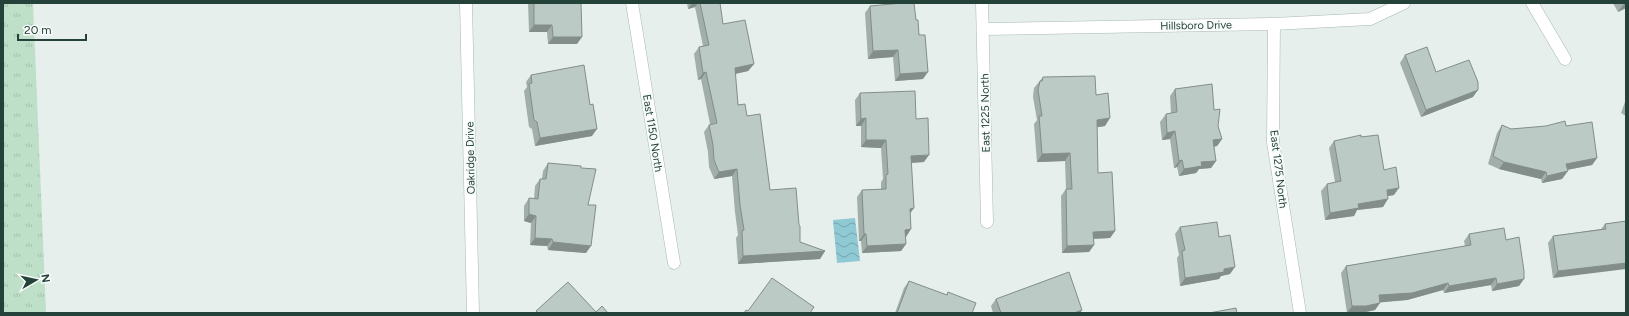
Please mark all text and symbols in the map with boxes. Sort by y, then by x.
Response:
scale bar [18,16,86,42]
street label: Hillsboro Drive [1160,18,1232,33]
text: 20 m [24,23,52,37]
street label: East 1225 North [978,73,993,153]
street label: East 1150 North [640,93,665,173]
street label: Oakridge Drive [463,121,478,195]
street label: East 1275 North [1267,129,1290,209]
north arrow [16,260,56,300]
text: N [38,273,52,284]

